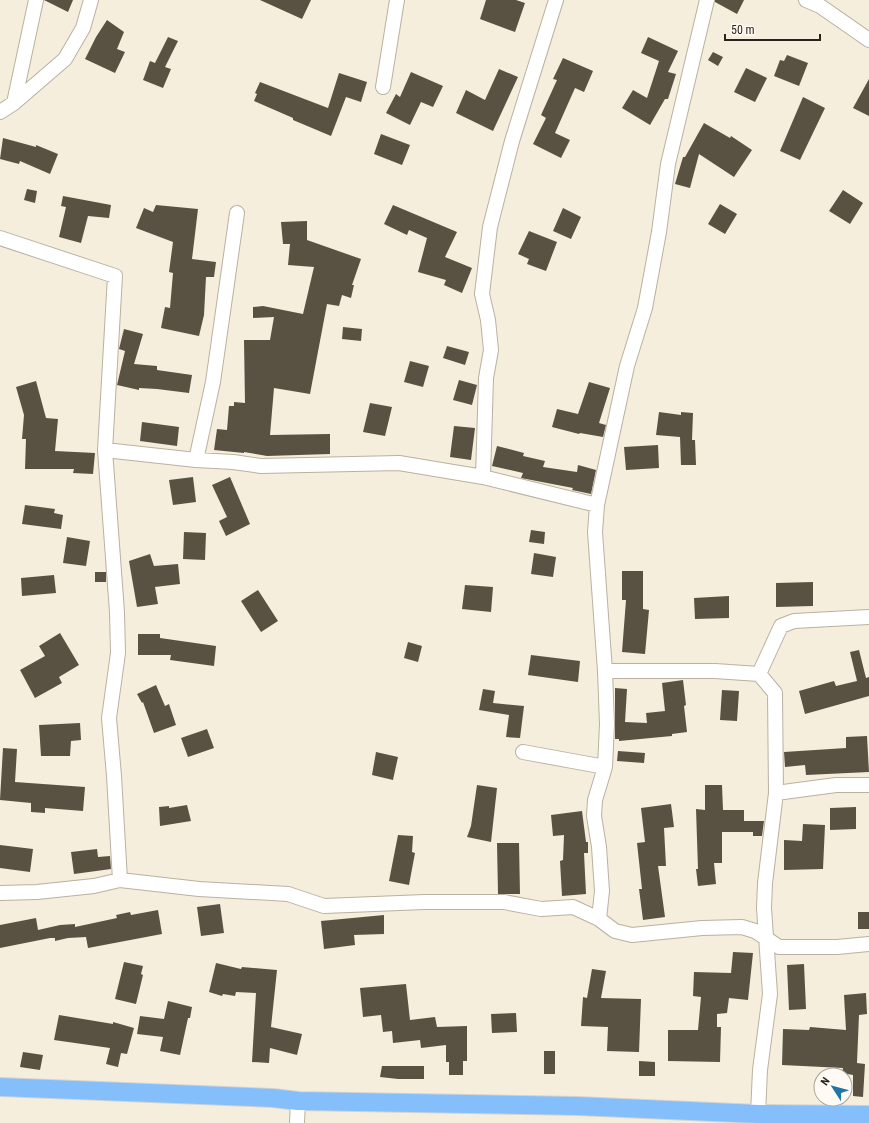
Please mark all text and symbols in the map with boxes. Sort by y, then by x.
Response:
scale bar [725,16,820,42]
text: 50 m [731,23,755,37]
north arrow [813,1067,853,1107]
text: N [818,1075,833,1088]

